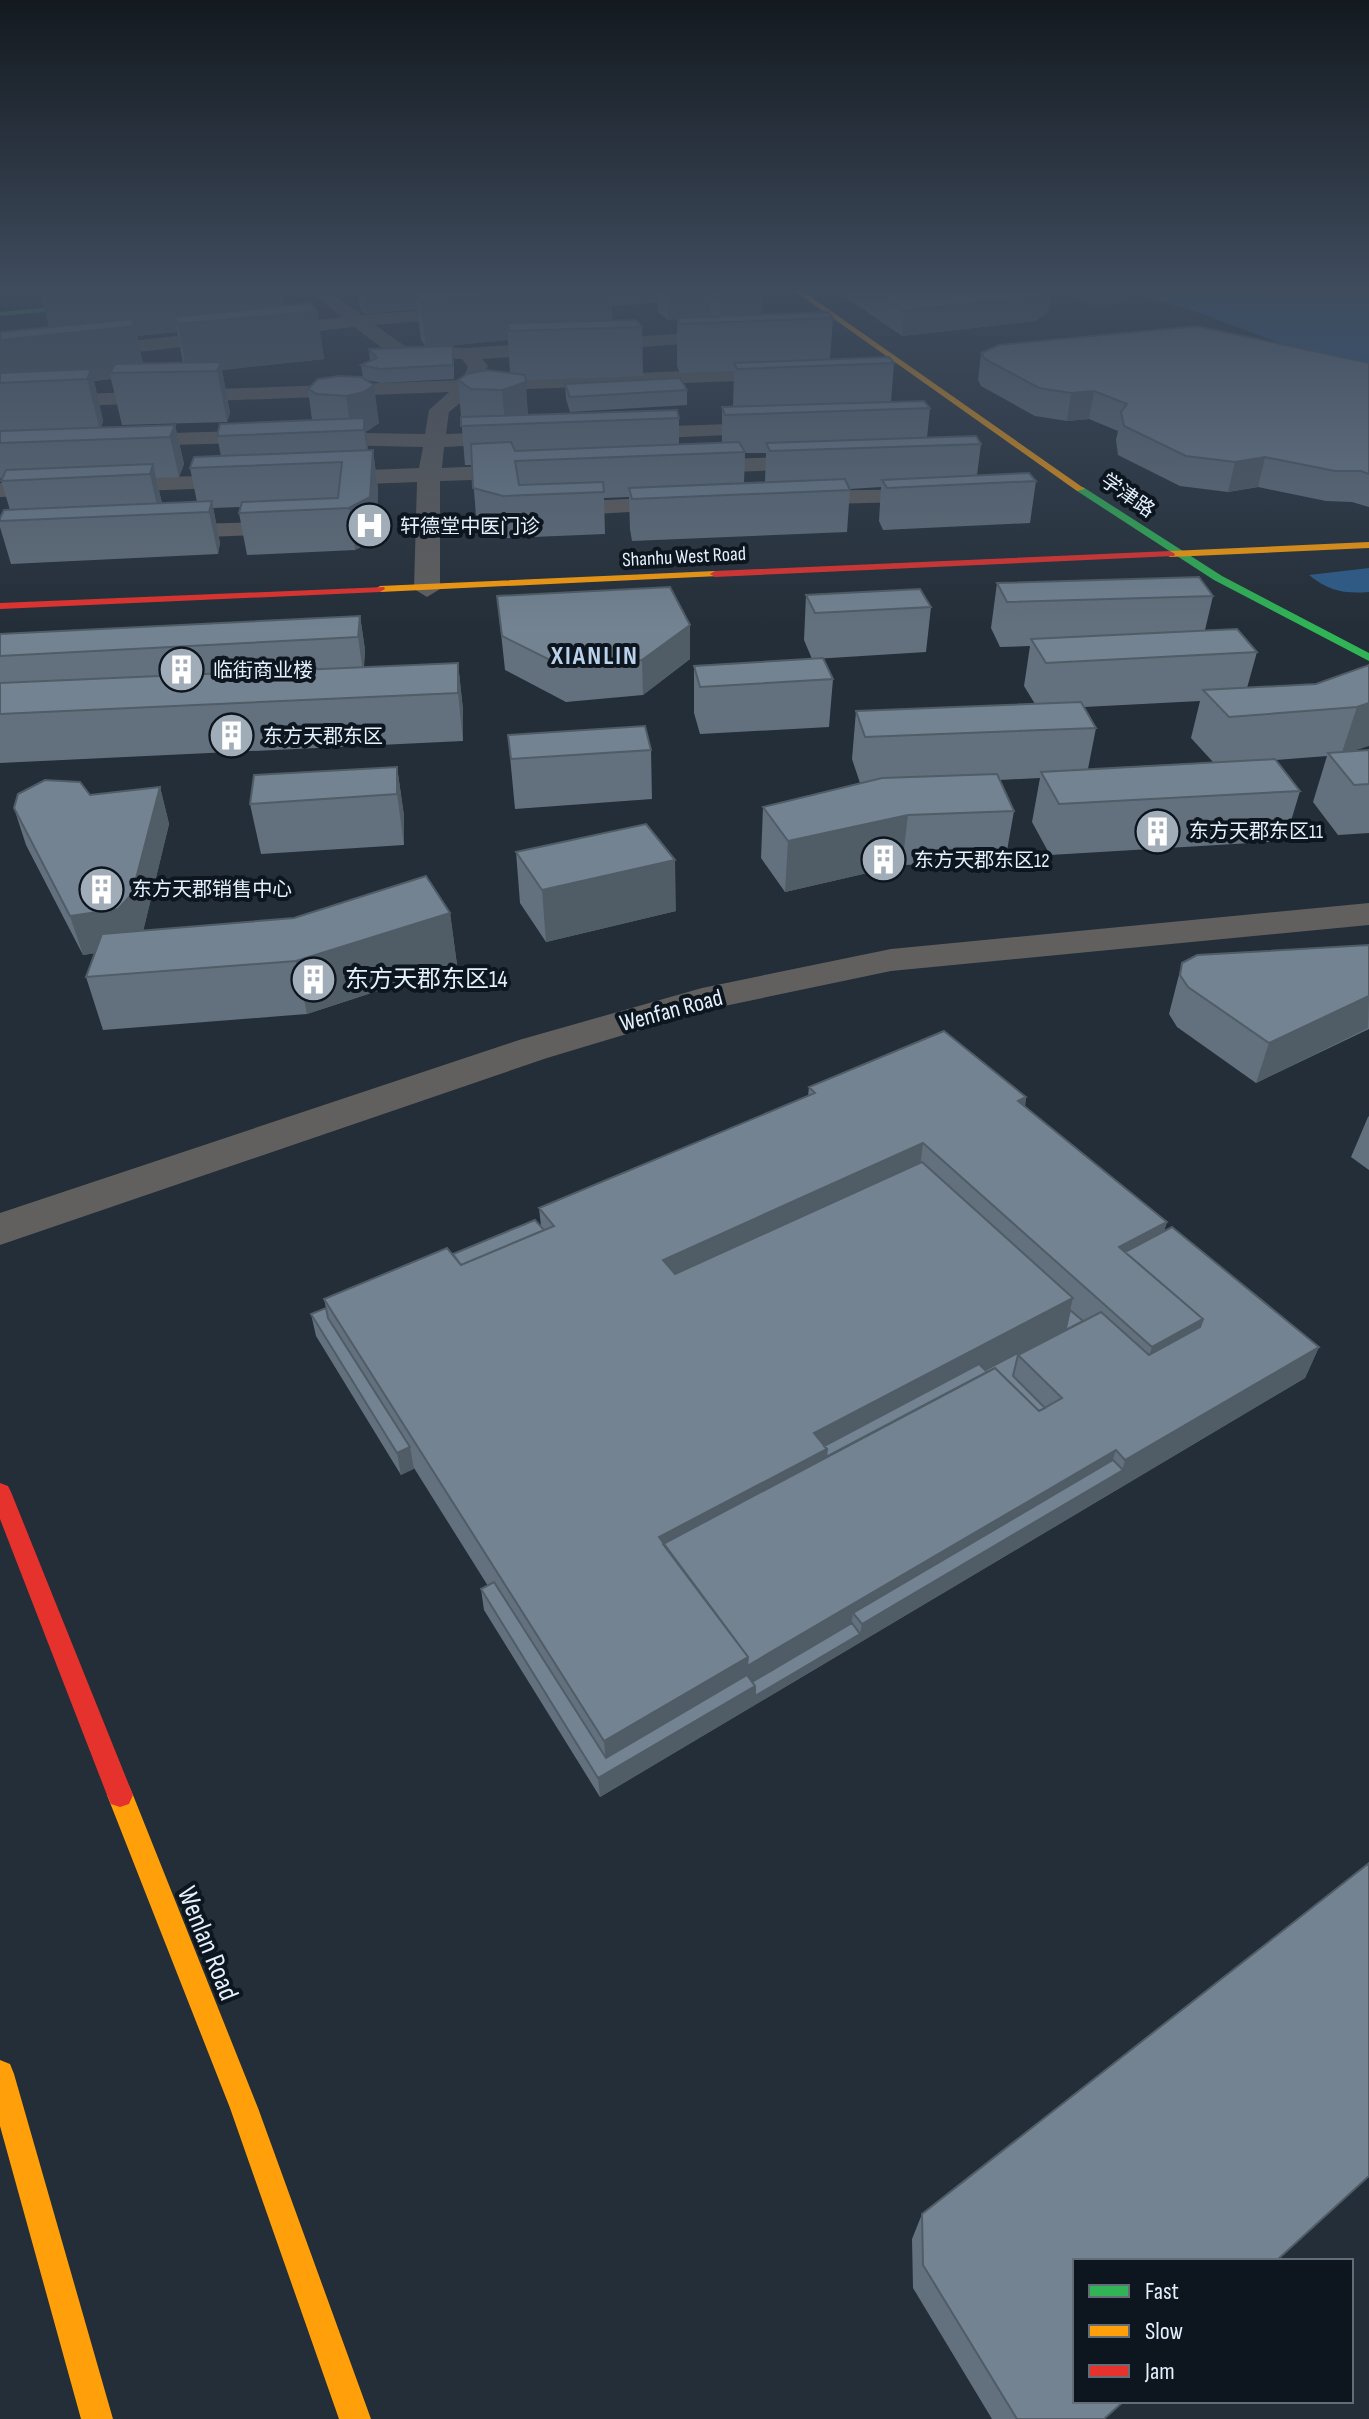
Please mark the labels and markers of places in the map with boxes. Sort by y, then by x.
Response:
hospital icon: 轩德堂中医门诊 [345,502,393,550]
place label: 轩德堂中医门诊 [400,515,540,539]
building icon: 临街商业楼 [158,646,206,694]
place label: 临街商业楼 [213,659,313,683]
building icon: 东方天郡东区 [208,712,256,760]
place label: 东方天郡东区 [263,725,383,749]
building icon: 东方天郡东区11 [1134,807,1182,855]
place label: 东方天郡东区11 [1189,820,1323,844]
building icon: 东方天郡东区12 [859,836,907,884]
place label: 东方天郡东区12 [914,849,1049,873]
building icon: 东方天郡销售中心 [77,865,125,913]
place label: 东方天郡销售中心 [132,878,292,902]
building icon: 东方天郡东区14 [290,955,338,1003]
place label: 东方天郡东区14 [345,965,507,994]

